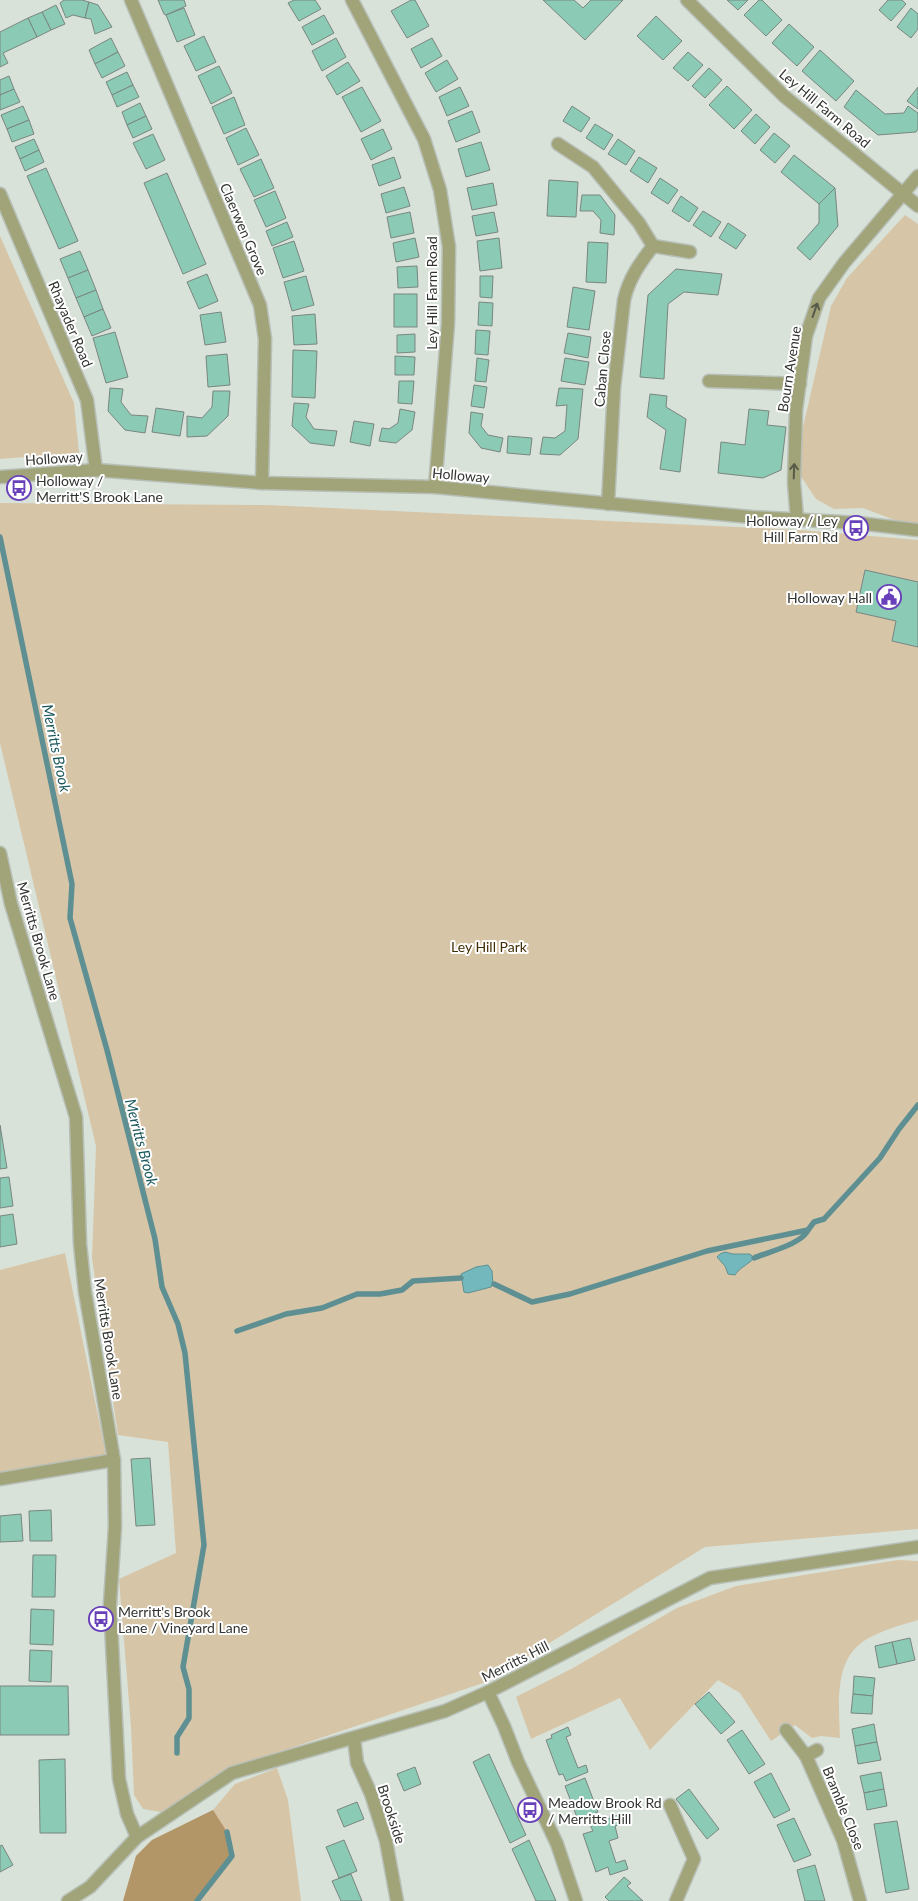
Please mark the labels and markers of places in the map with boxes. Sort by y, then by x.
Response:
place label: Holloway / Merritt'S Brook Lane [36,472,163,505]
bus stop icon: Holloway / Merritt'S Brook Lane [6,475,32,501]
place label: Holloway / Ley Hill Farm Rd [746,512,839,545]
bus stop icon: Holloway / Ley Hill Farm Rd [843,515,869,541]
public building icon: Holloway Hall [876,584,902,610]
place label: Holloway Hall [787,589,872,606]
place label: Merritt's Brook Lane / Vineyard Lane [118,1603,248,1636]
bus stop icon: Merritt's Brook Lane / Vineyard Lane [88,1606,114,1632]
place label: Meadow Brook Rd / Merritts Hill [548,1794,662,1827]
bus stop icon: Meadow Brook Rd / Merritts Hill [517,1797,543,1823]

